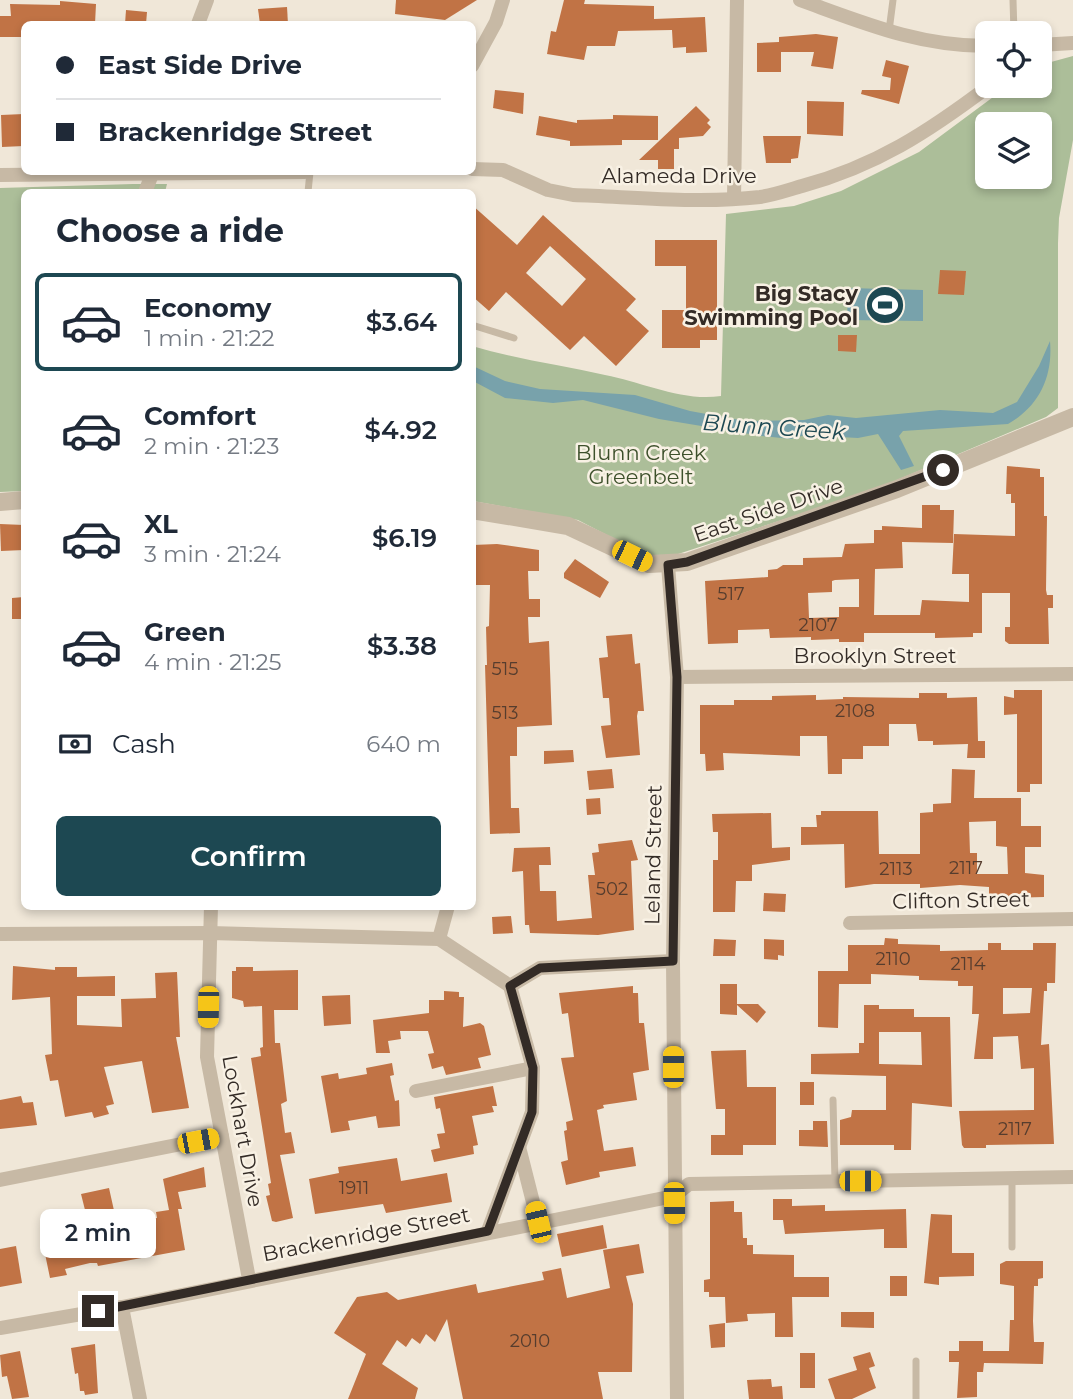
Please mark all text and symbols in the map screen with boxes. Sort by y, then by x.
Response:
map controls [975,21,1052,189]
button: locate [975,21,1052,98]
text: East Side Drive [98,49,302,81]
button: layers [975,112,1052,189]
text: Brackenridge Street [98,116,372,148]
street label: Alameda Drive [601,163,757,188]
text: Choose a ride [56,211,284,250]
place label: Big Stacy Swimming Pool [684,281,858,330]
sports icon: Big Stacy Swimming Pool [864,284,906,326]
icon: car [60,291,123,354]
text: Economy [144,292,271,324]
text: $3.64 [366,306,437,338]
text: 1 min · 21:22 [144,324,275,352]
icon: car [60,399,123,462]
text: Comfort [144,400,256,432]
water label: Blunn Creek [702,408,848,446]
text: $4.92 [364,414,437,446]
text: 2 min · 21:23 [144,432,279,460]
park label: Blunn Creek Greenbelt [576,440,707,489]
route start [927,454,959,486]
street label: East Side Drive [690,473,846,547]
icon: car [60,507,123,570]
text: XL [144,508,178,540]
text: $6.19 [372,522,437,554]
car [609,537,656,575]
text: 3 min · 21:24 [144,540,281,568]
house number: 517 [717,583,745,605]
house number: 2107 [798,614,838,636]
icon: car [60,615,123,678]
text: Green [144,616,226,648]
text: $3.38 [367,630,437,662]
street label: Brooklyn Street [793,643,957,668]
text: 4 min · 21:25 [144,648,282,676]
house number: 515 [492,658,518,680]
house number: 2108 [835,700,875,722]
house number: 513 [492,702,518,724]
icon: cash [56,725,94,763]
text: Cash [112,728,176,760]
text: 640 m [366,730,441,758]
street label: Leland Street [639,785,667,925]
button: Confirm [56,816,441,896]
house number: 2117 [949,857,983,879]
house number: 2113 [879,858,913,880]
house number: 502 [596,878,628,900]
street label: Clifton Street [892,886,1030,914]
house number: 2110 [875,948,911,970]
house number: 2114 [950,953,986,975]
car [198,986,219,1028]
car [663,1046,684,1088]
street label: Lockhart Drive [217,1053,269,1209]
house number: 2117 [998,1118,1032,1140]
car [176,1127,221,1155]
car [840,1171,882,1192]
house number: 1911 [339,1177,369,1199]
car [664,1182,685,1224]
car [524,1199,553,1245]
street label: Brackenridge Street [260,1202,472,1266]
callout: 2 min [40,1210,156,1258]
text: 2 min [65,1219,131,1247]
route end [82,1295,114,1327]
house number: 2010 [510,1330,550,1352]

